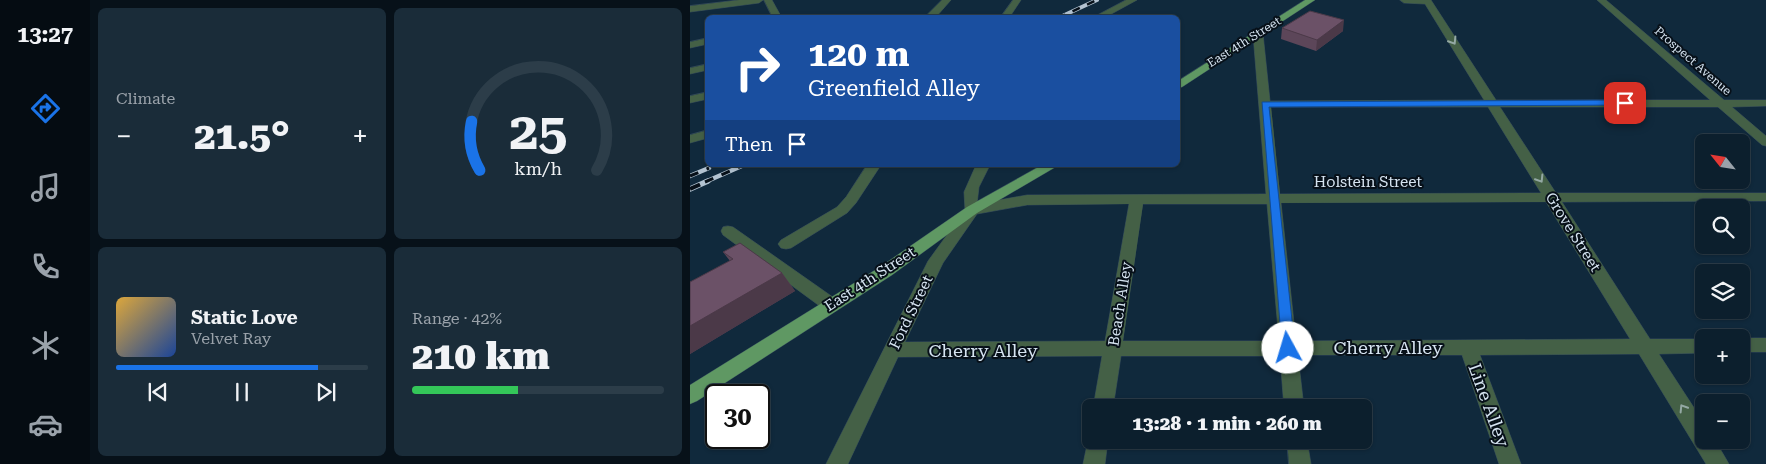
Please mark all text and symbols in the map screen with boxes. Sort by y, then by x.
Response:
street label: East 4th Street [1205,14,1284,70]
text: 13:27 [17,22,73,47]
street label: Prospect Avenue [1652,24,1735,98]
text: 120 m [808,34,909,75]
icon: right [725,35,790,100]
one-way arrow [1447,36,1456,45]
text: Greenfield Alley [808,76,980,101]
pin [1604,82,1646,124]
text: Climate [116,89,175,108]
icon: arrive [1611,89,1639,117]
icon: directions [28,91,63,126]
text: 25 [509,101,567,162]
text: 21.5° [194,114,290,158]
text: − [116,120,132,153]
text: + [352,120,368,153]
icon: arrive [783,130,811,158]
text: Then [725,133,773,156]
north arrow [1695,134,1750,189]
map controls [1695,134,1750,449]
text: km/h [514,158,562,179]
icon: music [28,170,63,205]
street label: Holstein Street [1314,173,1423,191]
one-way arrow [1533,173,1543,182]
street label: Grove Street [1541,189,1605,275]
button: search [1695,199,1750,254]
street label: East 4th Street [821,243,919,315]
icon: phone [28,249,63,284]
street label: Beach Alley [1104,260,1136,347]
button: layers [1695,264,1750,319]
street label: Ford Street [885,272,937,352]
text: Static Love [191,306,298,329]
text: Range · 42% [412,309,502,328]
position arrow [1261,321,1313,373]
icon: climate [28,328,63,363]
text: Velvet Ray [191,329,271,348]
button: + [1695,329,1750,384]
text: 210 km [412,334,550,378]
street label: Cherry Alley [1333,337,1443,358]
street label: Cherry Alley [928,340,1038,361]
street label: Line Alley [1464,360,1514,450]
icon: previous [144,378,172,406]
icon: pause [228,378,256,406]
icon: next [312,378,340,406]
speed limit sign: 30 [705,384,770,449]
button: − [1695,394,1750,449]
one-way arrow [1680,404,1689,413]
icon: car [28,407,63,442]
text: 13:28 · 1 min · 260 m [1132,412,1322,435]

